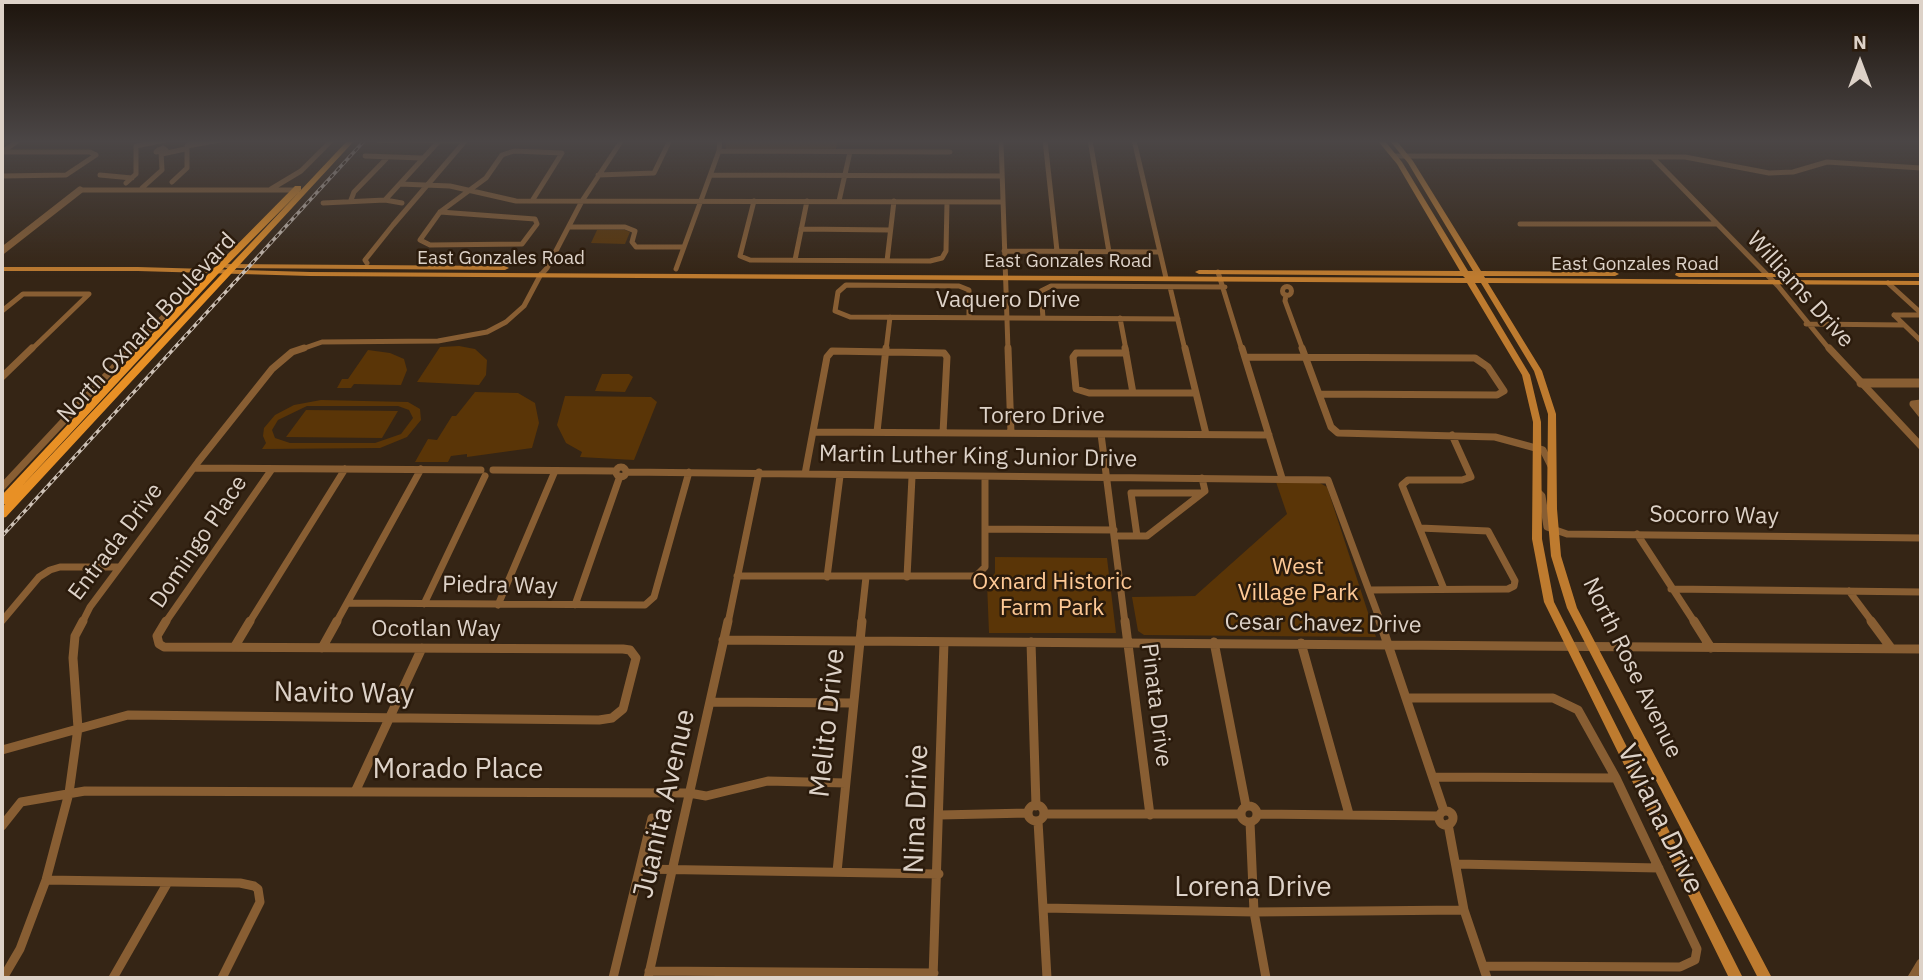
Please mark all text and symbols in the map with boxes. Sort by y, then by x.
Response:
north arrow [1825,28,1895,98]
text: N [1853,30,1867,54]
street label: Williams Drive [1741,226,1859,354]
street label: North Oxnard Boulevard [52,227,242,429]
street label: East Gonzales Road [417,248,585,270]
street label: East Gonzales Road [984,251,1152,273]
street label: East Gonzales Road [1551,254,1719,276]
street label: Vaquero Drive [936,286,1080,314]
street label: Torero Drive [979,402,1105,430]
street label: Martin Luther King Junior Drive [819,440,1137,474]
street label: Domingo Place [144,470,254,614]
street label: Entrada Drive [63,478,169,606]
street label: Socorro Way [1649,501,1779,531]
park label: West Village Park [1237,553,1359,607]
park label: Oxnard Historic Farm Park [972,568,1132,622]
street label: Piedra Way [442,571,558,601]
street label: North Rose Avenue [1576,573,1688,763]
street label: Cesar Chavez Drive [1224,608,1422,640]
street label: Ocotlan Way [371,615,501,643]
street label: Pinata Drive [1135,642,1177,768]
street label: Melito Drive [803,647,853,799]
street label: Navito Way [273,676,415,712]
street label: Juanita Avenue [627,706,703,902]
street label: Viviana Drive [1609,739,1711,899]
street label: Nina Drive [898,744,936,874]
street label: Morado Place [373,753,543,787]
street label: Lorena Drive [1174,871,1332,905]

